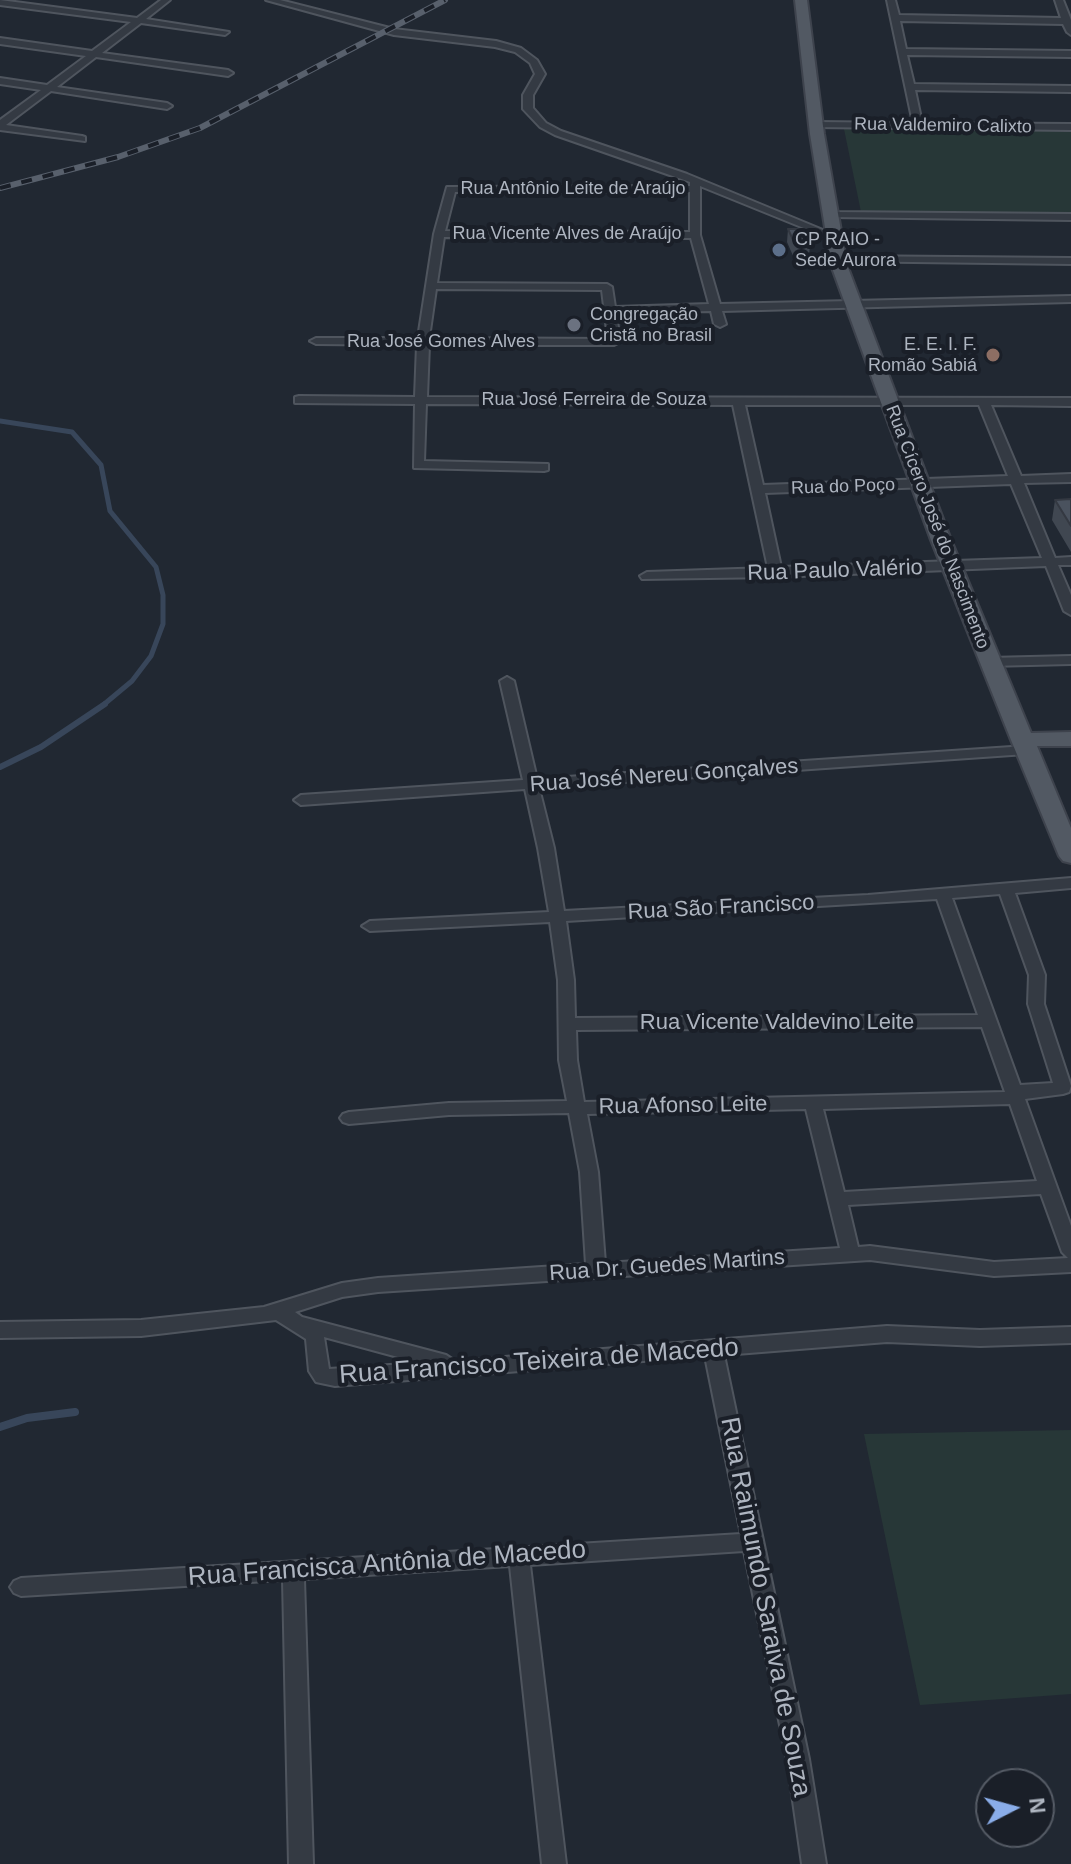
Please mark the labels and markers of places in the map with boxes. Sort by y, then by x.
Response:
place label: CP RAIO - Sede Aurora [795,229,896,272]
marker: CP RAIO - Sede Aurora [770,241,788,259]
place label: Congregação Cristã no Brasil [590,304,712,346]
marker: Congregação Cristã no Brasil [565,316,583,334]
place label: E. E. I. F. Romão Sabiá [868,334,977,376]
marker: E. E. I. F. Romão Sabiá [984,346,1002,364]

